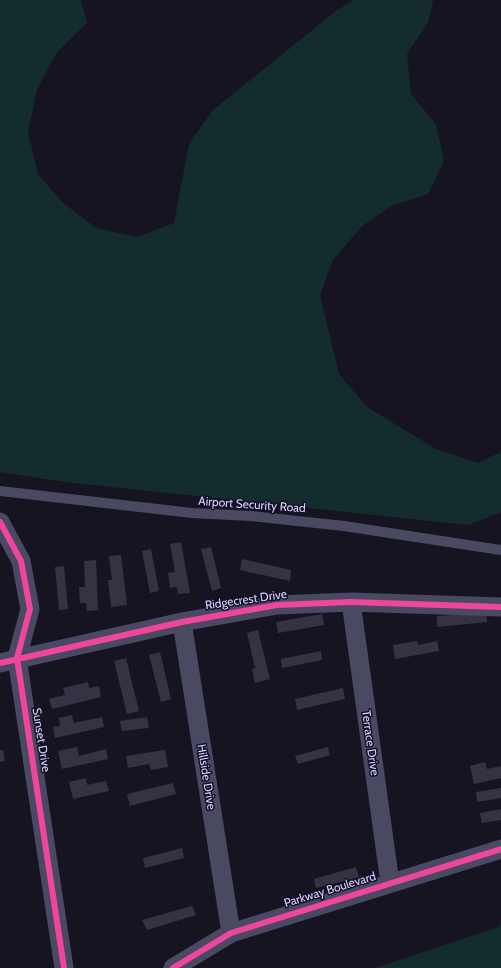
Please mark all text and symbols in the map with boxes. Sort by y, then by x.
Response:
street label: Airport Security Road [198,494,306,516]
street label: Ridgecrest Drive [204,587,288,613]
street label: Sunset Drive [29,707,53,773]
street label: Terrace Drive [358,709,382,777]
street label: Hillside Drive [194,743,218,811]
street label: Parkway Boulevard [282,869,378,911]

